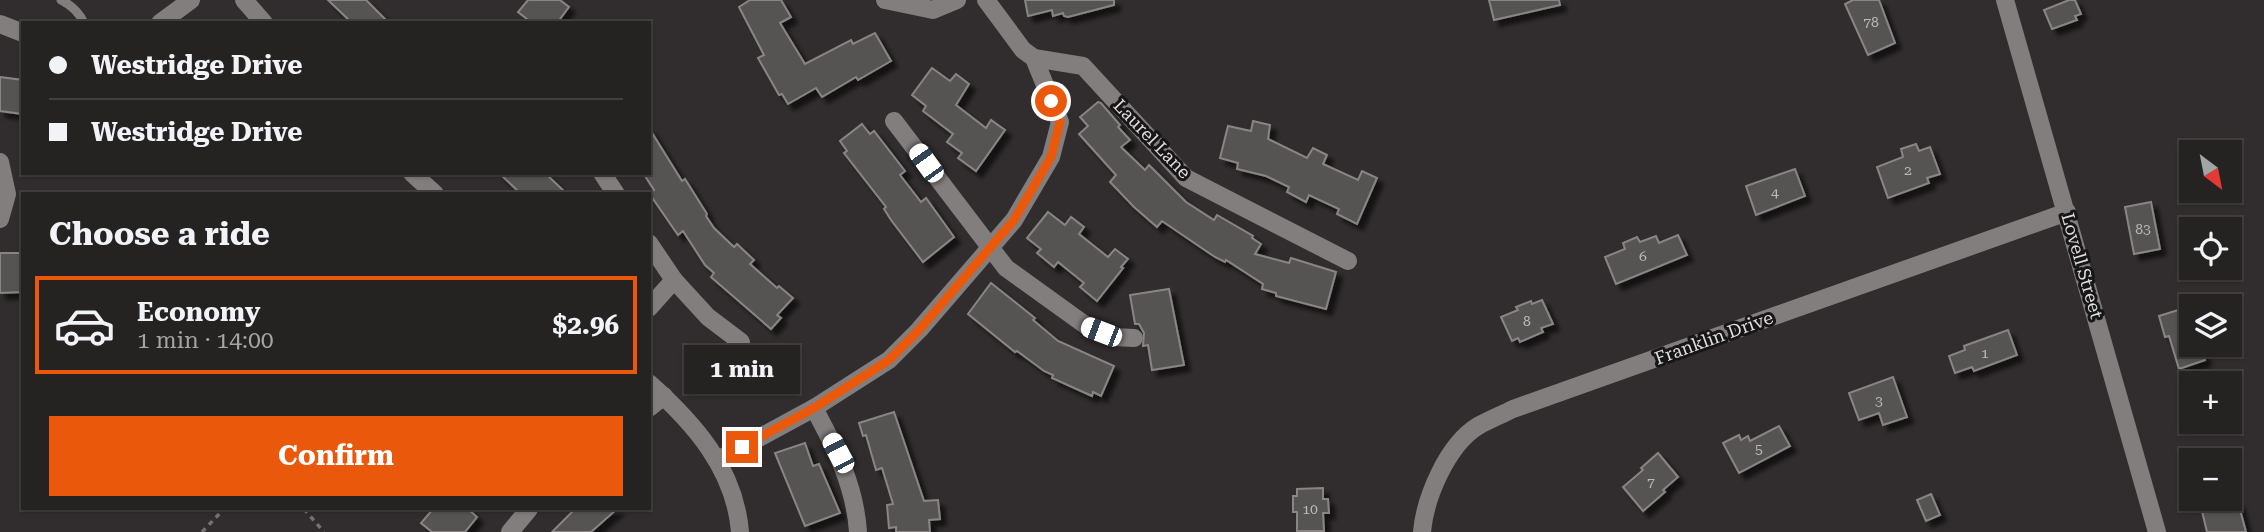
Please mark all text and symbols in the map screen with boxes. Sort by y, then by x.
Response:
house number: 78 [1863,14,1879,30]
text: Westridge Drive [91,50,302,80]
route start [1035,85,1067,117]
street label: Laurel Lane [1109,95,1195,183]
text: Westridge Drive [91,117,302,147]
car [906,140,947,186]
north arrow [2179,140,2242,203]
map controls [2179,140,2242,511]
house number: 2 [1904,162,1912,178]
house number: 4 [1771,184,1779,200]
street label: Lovell Street [2057,211,2108,321]
text: Choose a ride [49,215,270,253]
button: locate [2179,217,2242,280]
house number: 83 [2135,221,2151,237]
house number: 6 [1639,248,1647,264]
icon: car [53,294,116,357]
button: layers [2179,294,2242,357]
text: Economy [137,297,260,327]
street label: Franklin Drive [1652,306,1776,369]
text: $2.96 [553,310,619,340]
house number: 8 [1523,313,1531,329]
car [1078,315,1125,349]
text: 1 min · 14:00 [137,327,274,354]
house number: 1 [1981,345,1989,361]
callout: 1 min [684,346,800,394]
text: 1 min [710,356,774,383]
button: + [2179,371,2242,434]
house number: 3 [1875,393,1883,409]
button: Confirm [49,416,623,496]
car [819,430,858,476]
route end [726,431,758,463]
house number: 5 [1755,441,1763,457]
button: − [2179,448,2242,511]
house number: 7 [1647,474,1655,490]
house number: 10 [1302,501,1318,517]

